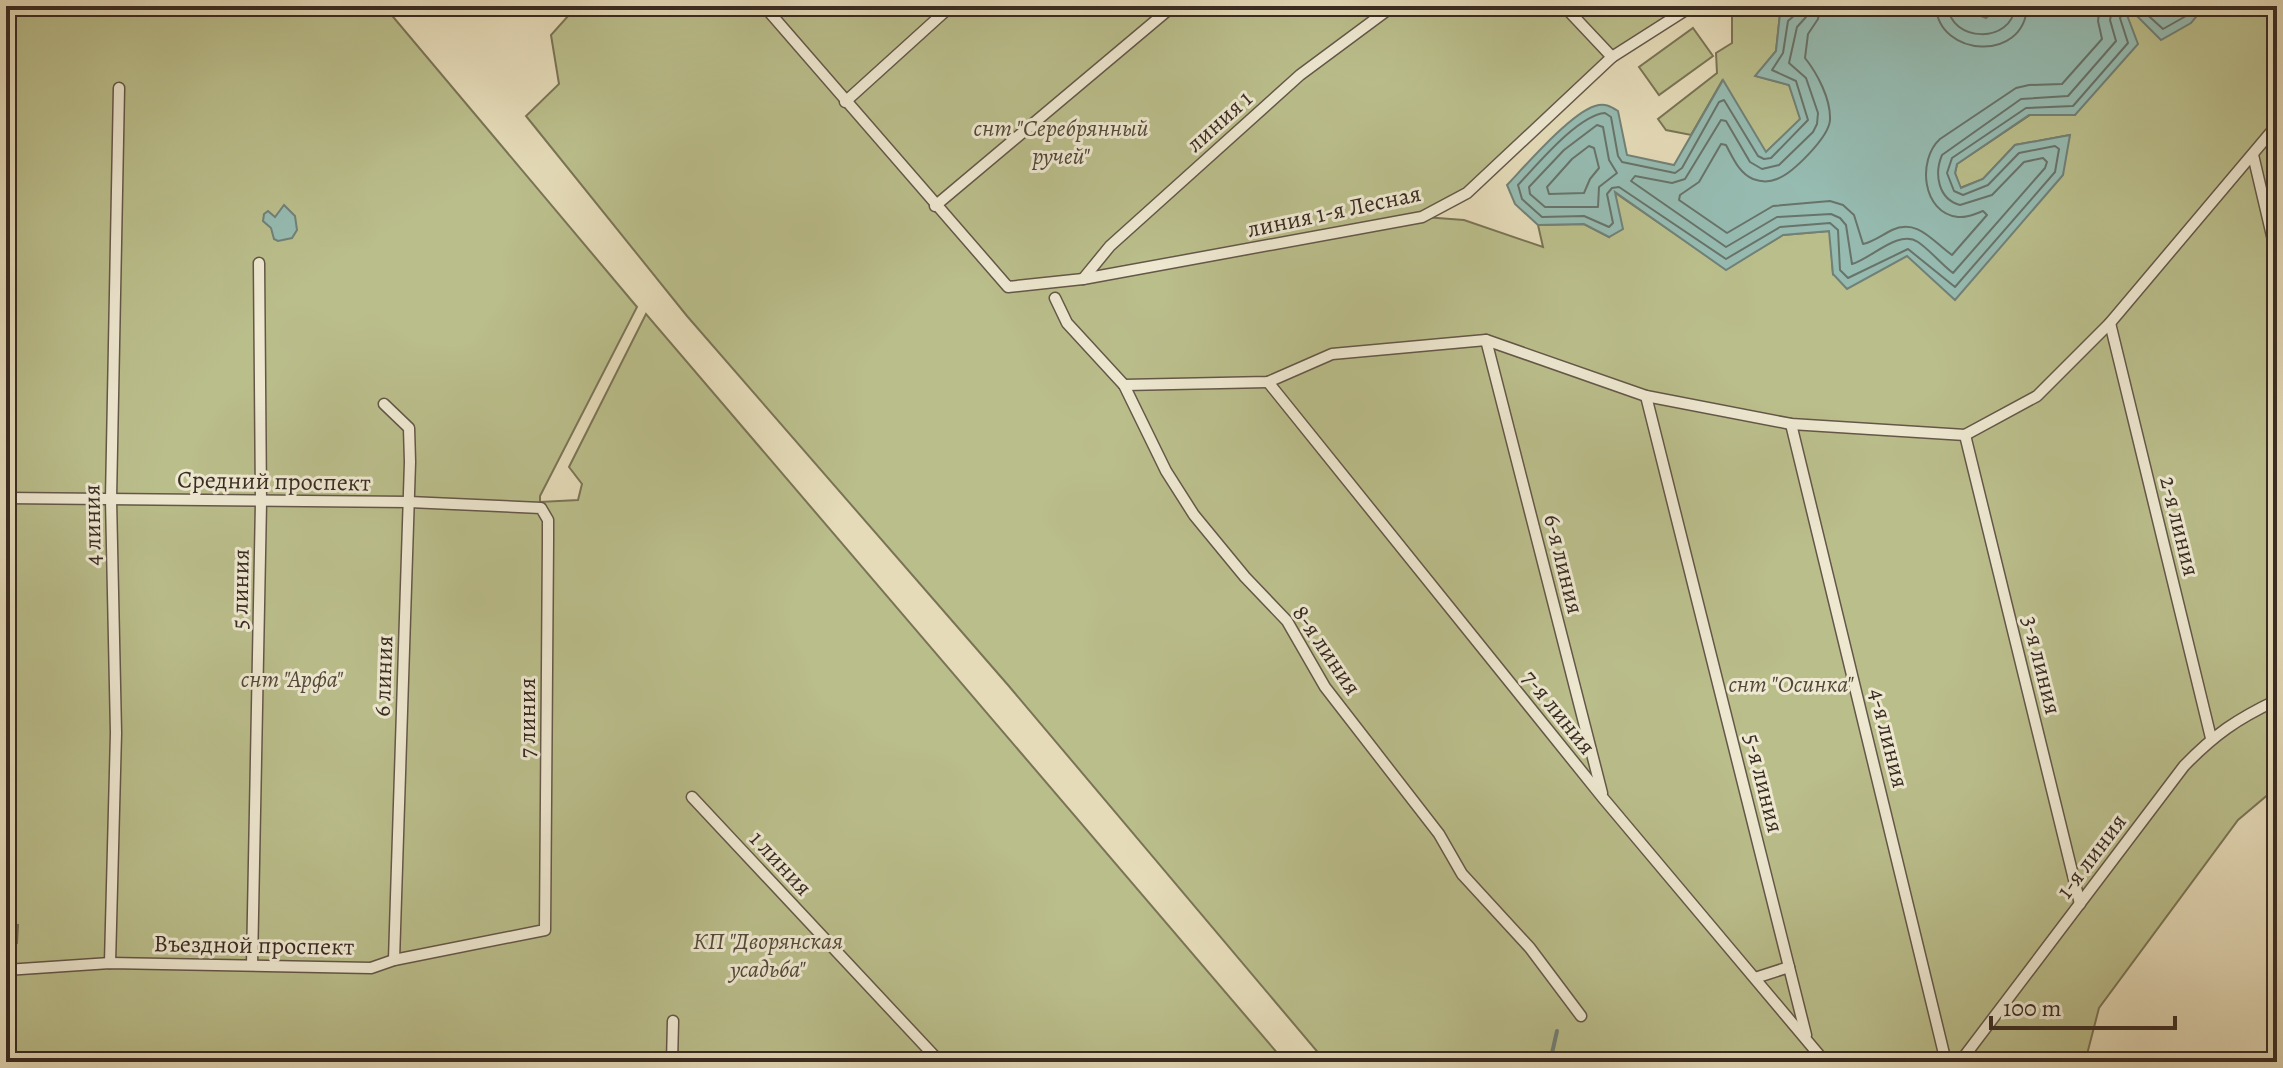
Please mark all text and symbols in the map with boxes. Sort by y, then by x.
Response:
street label: линия 1 [1179,83,1259,159]
park label: снт "Серебрянный ручей" [974,112,1148,172]
street label: линия 1-я Лесная [1244,177,1424,245]
street label: Средний проспект [177,463,371,499]
street label: 2-я линия [2152,473,2208,579]
street label: 4 линия [75,484,109,566]
street label: 6-я линия [1536,511,1592,617]
street label: 5 линия [223,548,257,630]
street label: 8-я линия [1285,599,1369,701]
street label: 3-я линия [2014,612,2070,718]
street label: 6 линия [366,635,400,717]
park label: снт "Арфа" [241,663,344,695]
street label: 7-я линия [1515,663,1603,761]
park label: снт "Осинка" [1728,668,1855,700]
street label: 7 линия [511,678,543,758]
street label: 4-я линия [1861,685,1917,791]
street label: 5-я линия [1736,730,1792,836]
street label: 1-я линия [2048,807,2134,905]
street label: 1 линия [743,823,819,903]
park label: КП "Дворянская усадьба" [693,925,843,985]
street label: Въездной проспект [153,927,355,963]
scale bar [1991,980,2175,1030]
text: 100 m [2003,992,2062,1024]

